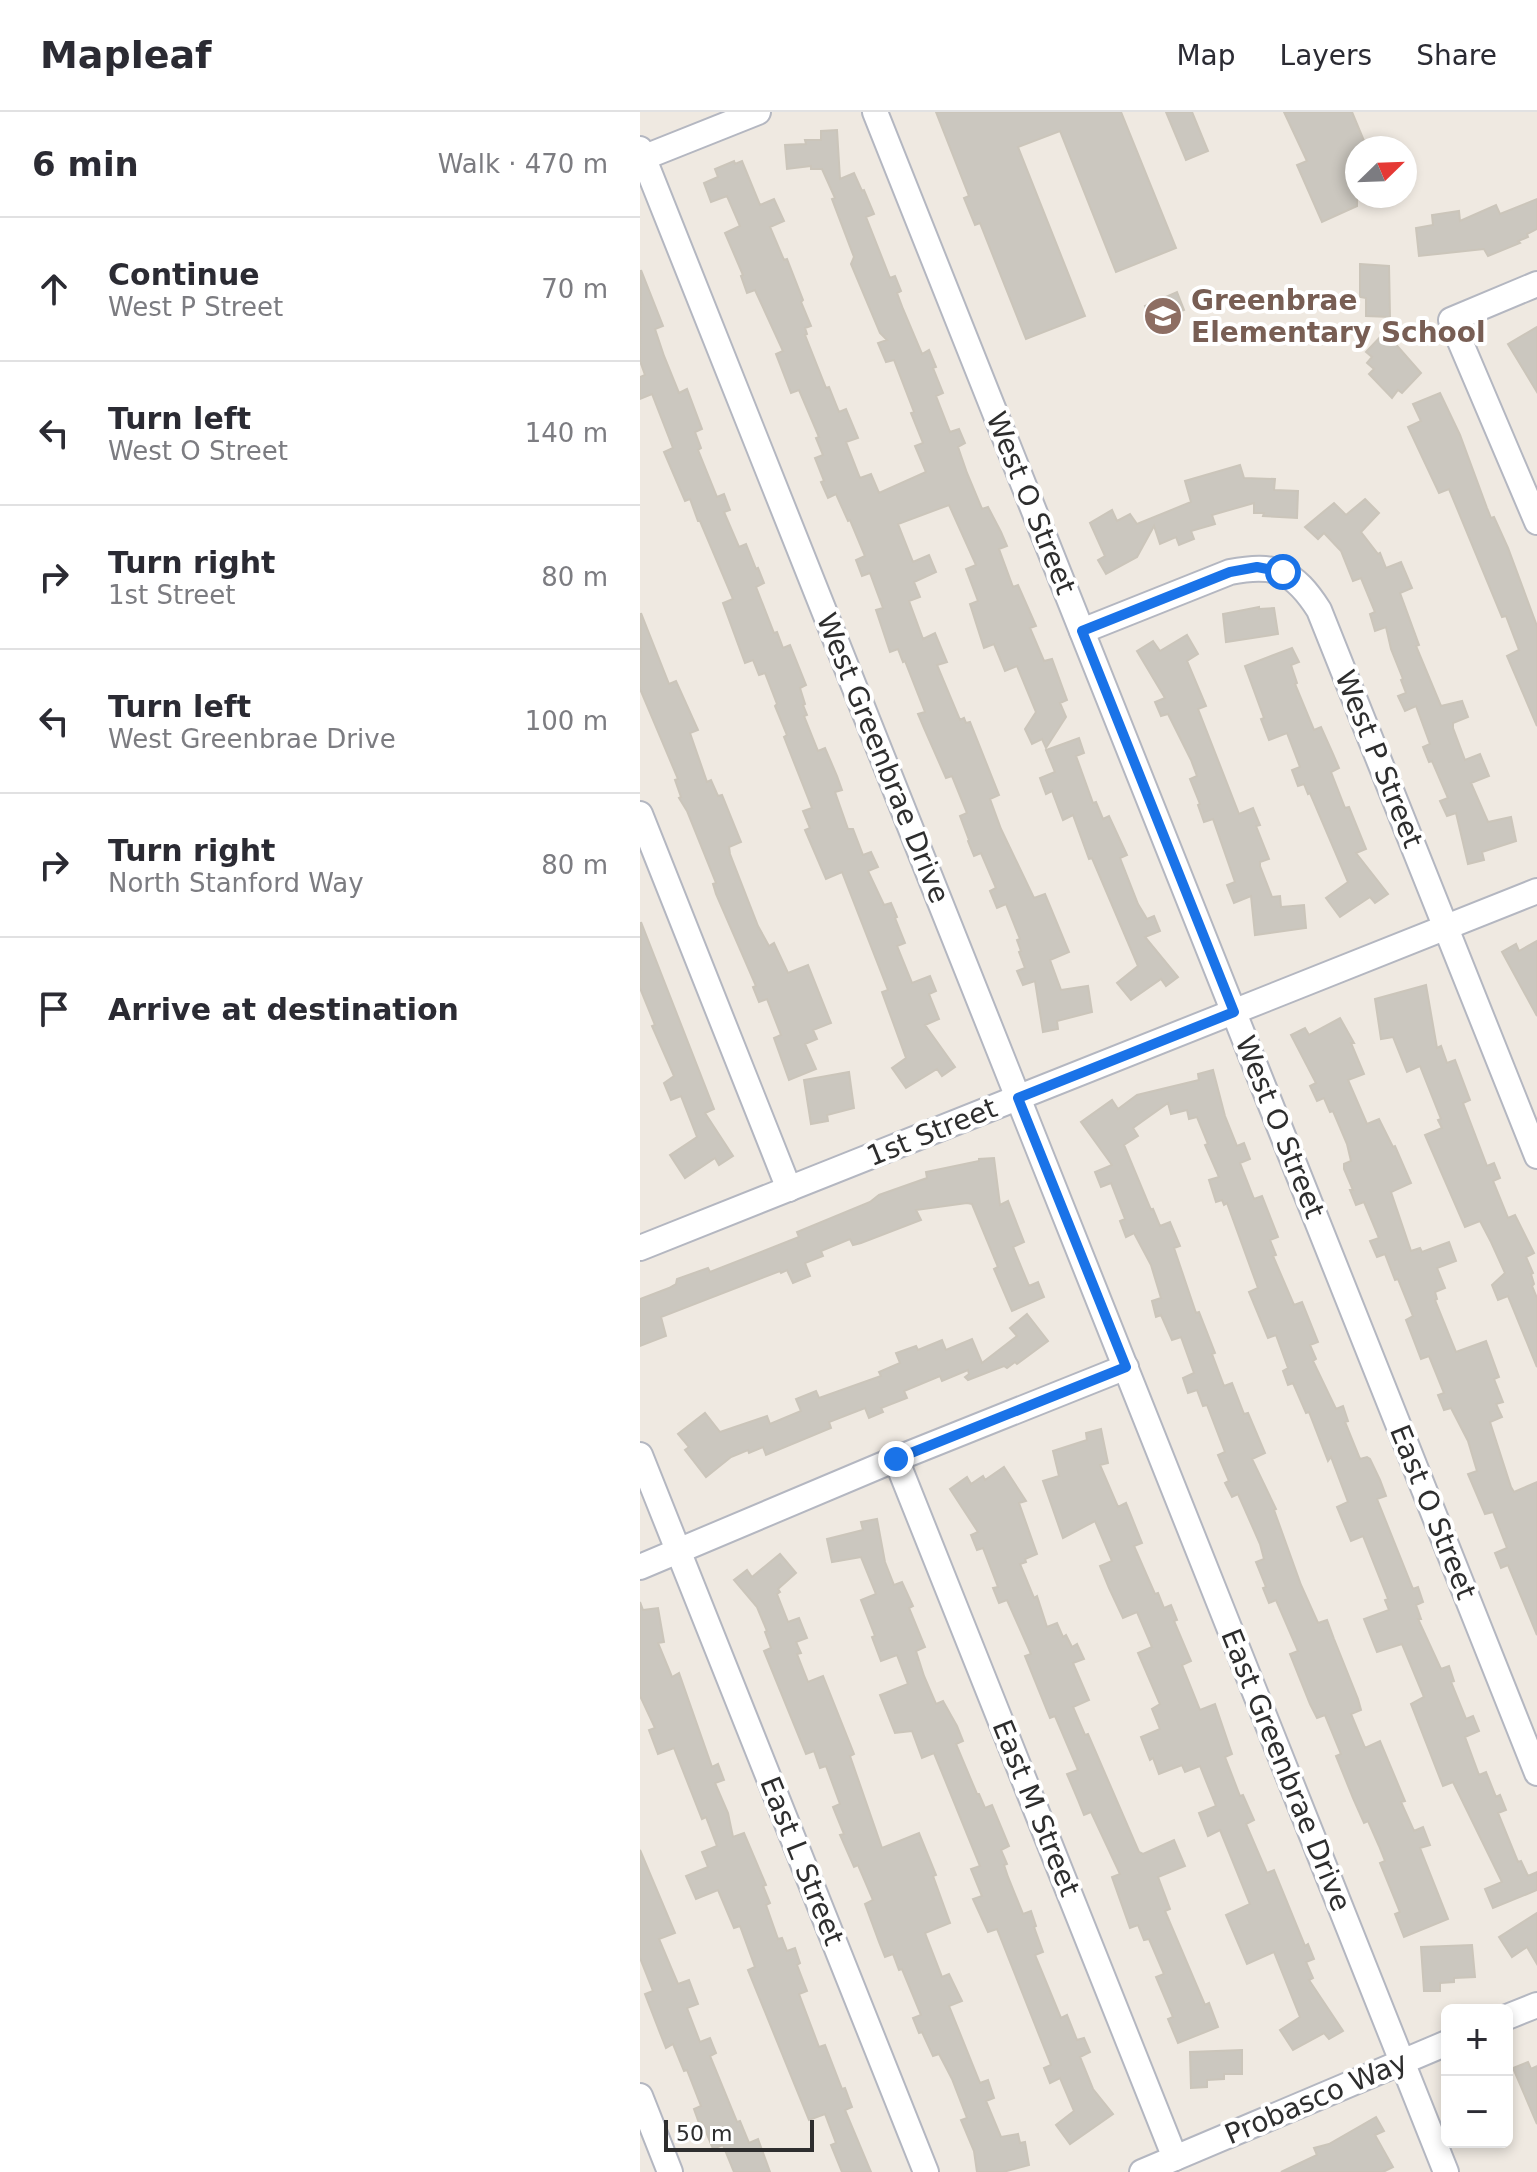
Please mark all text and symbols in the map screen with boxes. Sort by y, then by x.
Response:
text: Mapleaf [40,33,212,77]
text: Map [1176,39,1236,72]
text: Layers [1280,39,1372,72]
text: Share [1416,39,1497,72]
north arrow [1345,136,1417,208]
text: 6 min [32,144,139,184]
text: Walk · 470 m [438,149,608,179]
text: Continue [108,257,260,292]
icon: ahead [32,267,76,311]
text: 70 m [541,274,608,304]
place label: Greenbrae Elementary School [1191,284,1486,349]
text: West P Street [108,292,283,322]
school or university icon: Greenbrae Elementary School [1142,295,1184,337]
text: Turn left [108,401,251,436]
street label: West O Street [979,407,1083,599]
icon: left [32,411,76,455]
text: 140 m [525,418,608,448]
text: West O Street [108,436,288,466]
text: Turn right [108,545,275,580]
route start [1265,554,1301,590]
icon: right [32,555,76,599]
text: 80 m [541,562,608,592]
text: 1st Street [108,580,236,610]
street label: West Greenbrae Drive [810,608,956,908]
street label: West P Street [1328,665,1430,853]
text: Turn left [108,689,251,724]
icon: left [32,699,76,743]
text: 100 m [525,706,608,736]
text: West Greenbrae Drive [108,724,396,754]
text: Turn right [108,833,275,868]
icon: right [32,843,76,887]
text: 80 m [541,850,608,880]
text: North Stanford Way [108,868,364,898]
icon: arrive [32,987,76,1031]
text: Arrive at destination [108,992,459,1027]
street label: West O Street [1228,1031,1332,1223]
street label: 1st Street [862,1091,1002,1173]
street label: East O Street [1383,1420,1483,1604]
route end [878,1441,914,1477]
street label: East Greenbrae Drive [1214,1624,1358,1916]
street label: East M Street [986,1715,1086,1901]
street label: East L Street [753,1772,851,1950]
map controls [1441,2004,1513,2148]
button: + [1441,2004,1513,2076]
street label: Probasco Way [1220,2045,1412,2151]
button: − [1441,2076,1513,2148]
scale bar [664,2116,814,2152]
text: 50 m [676,2121,732,2146]

